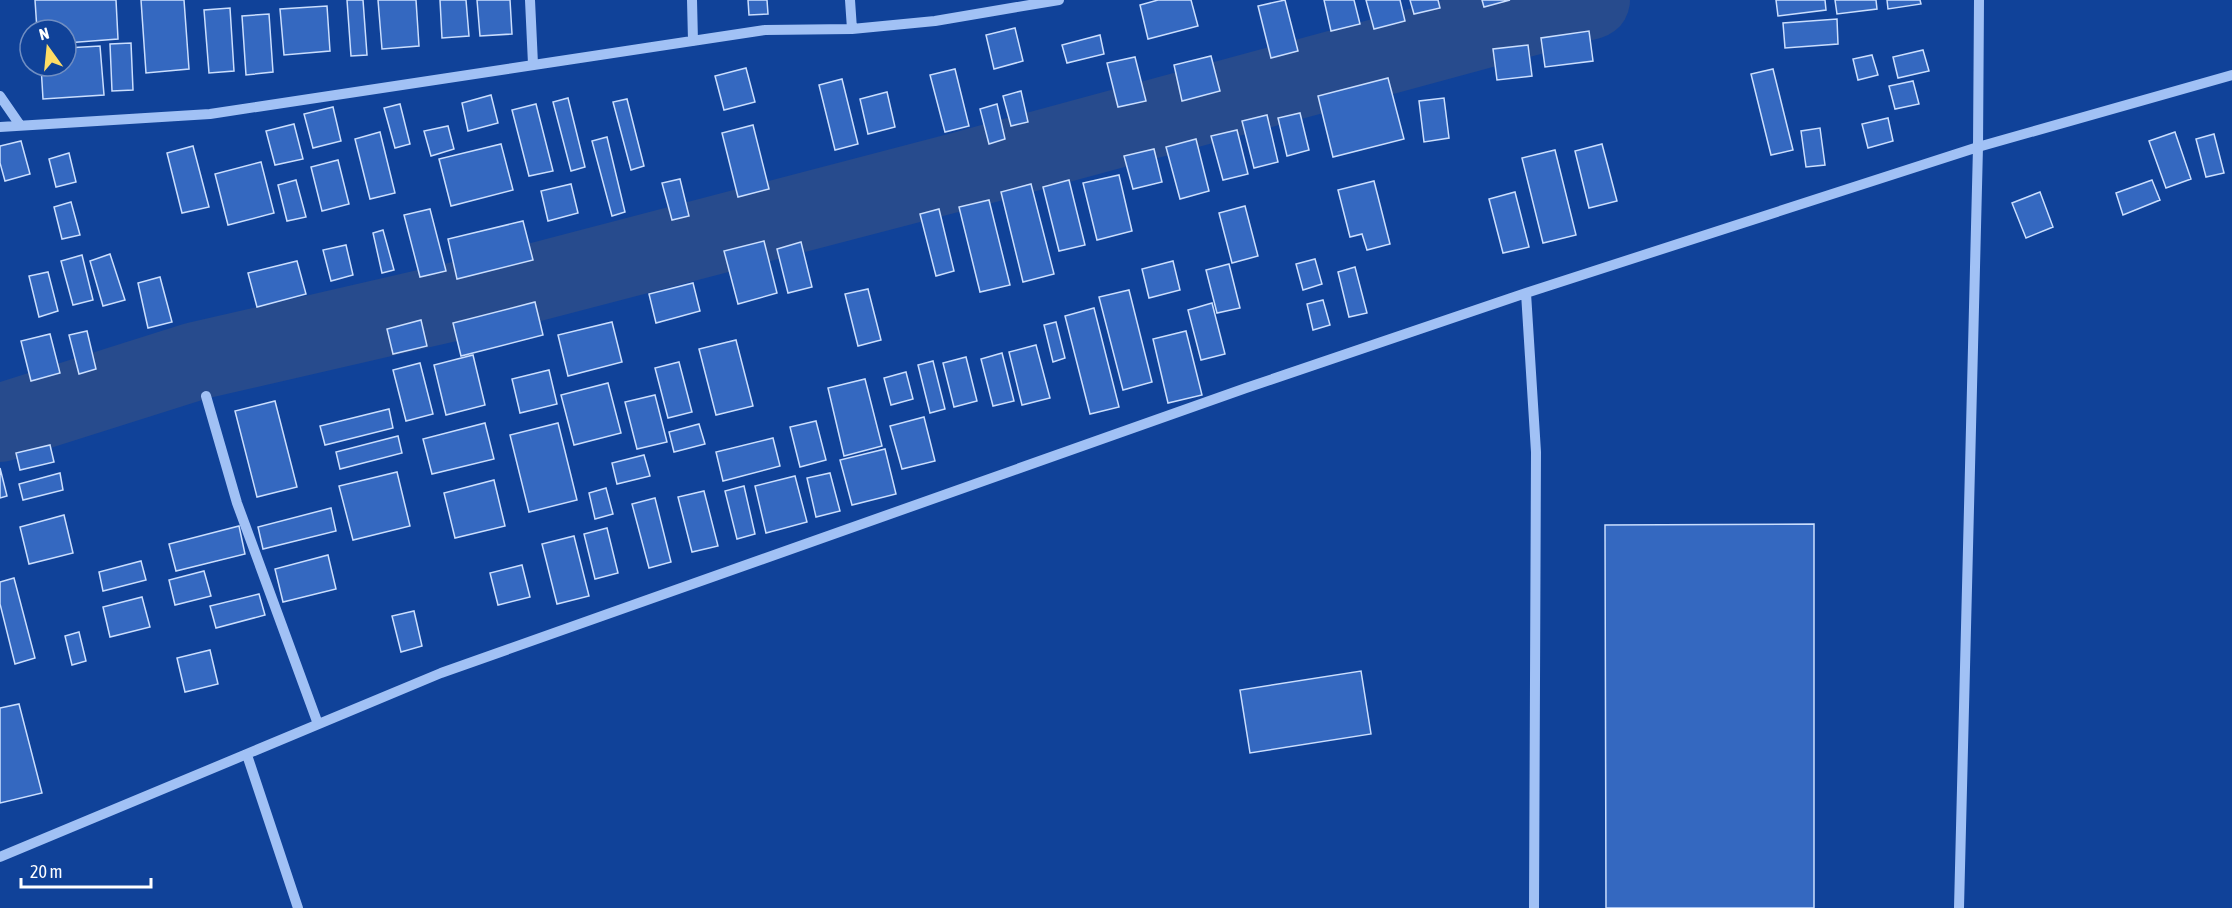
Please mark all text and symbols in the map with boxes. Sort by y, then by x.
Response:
north arrow [18,18,78,78]
text: N [37,24,51,43]
scale bar [21,851,152,889]
text: 20 m [30,861,62,882]

